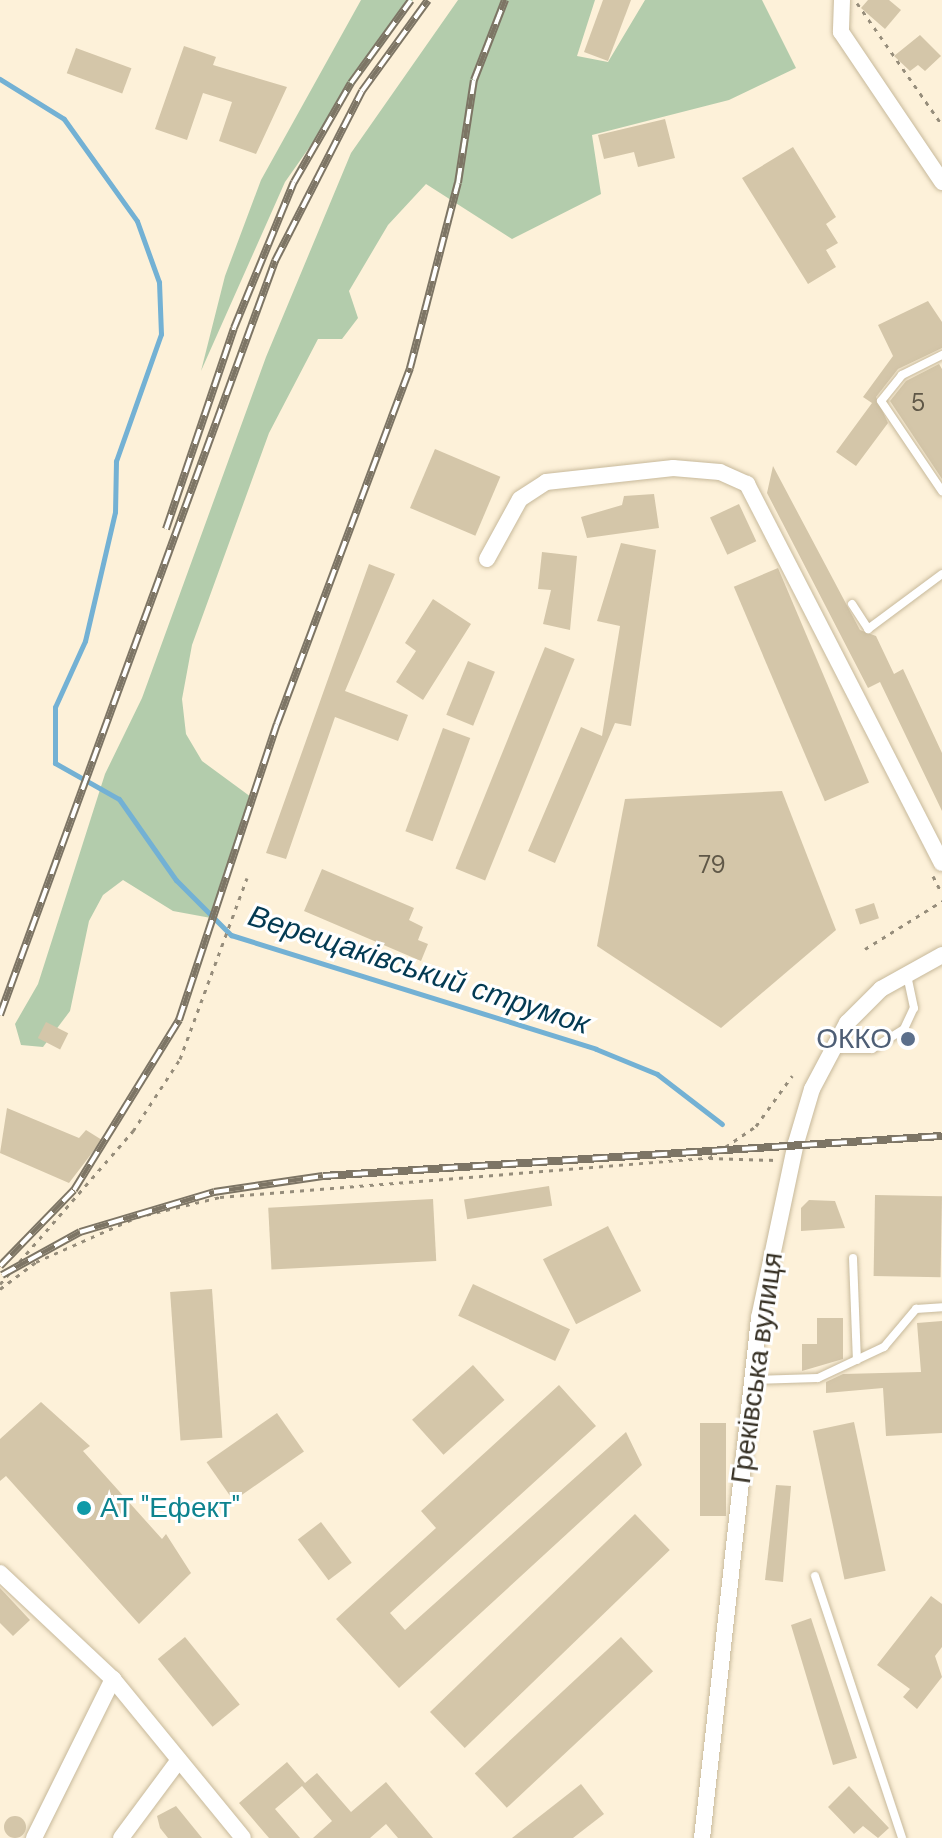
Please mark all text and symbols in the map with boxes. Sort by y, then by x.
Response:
house number: 5 [911,389,925,417]
house number: 79 [698,851,726,879]
water label: Верещаківський струмок [244,898,594,1042]
place label: ОККО [816,1022,892,1056]
marker: ОККО [899,1030,917,1048]
street label: Греківська вулиця [724,1250,790,1486]
place label: АТ "Ефект" [100,1491,240,1525]
marker: АТ "Ефект" [75,1499,93,1517]

